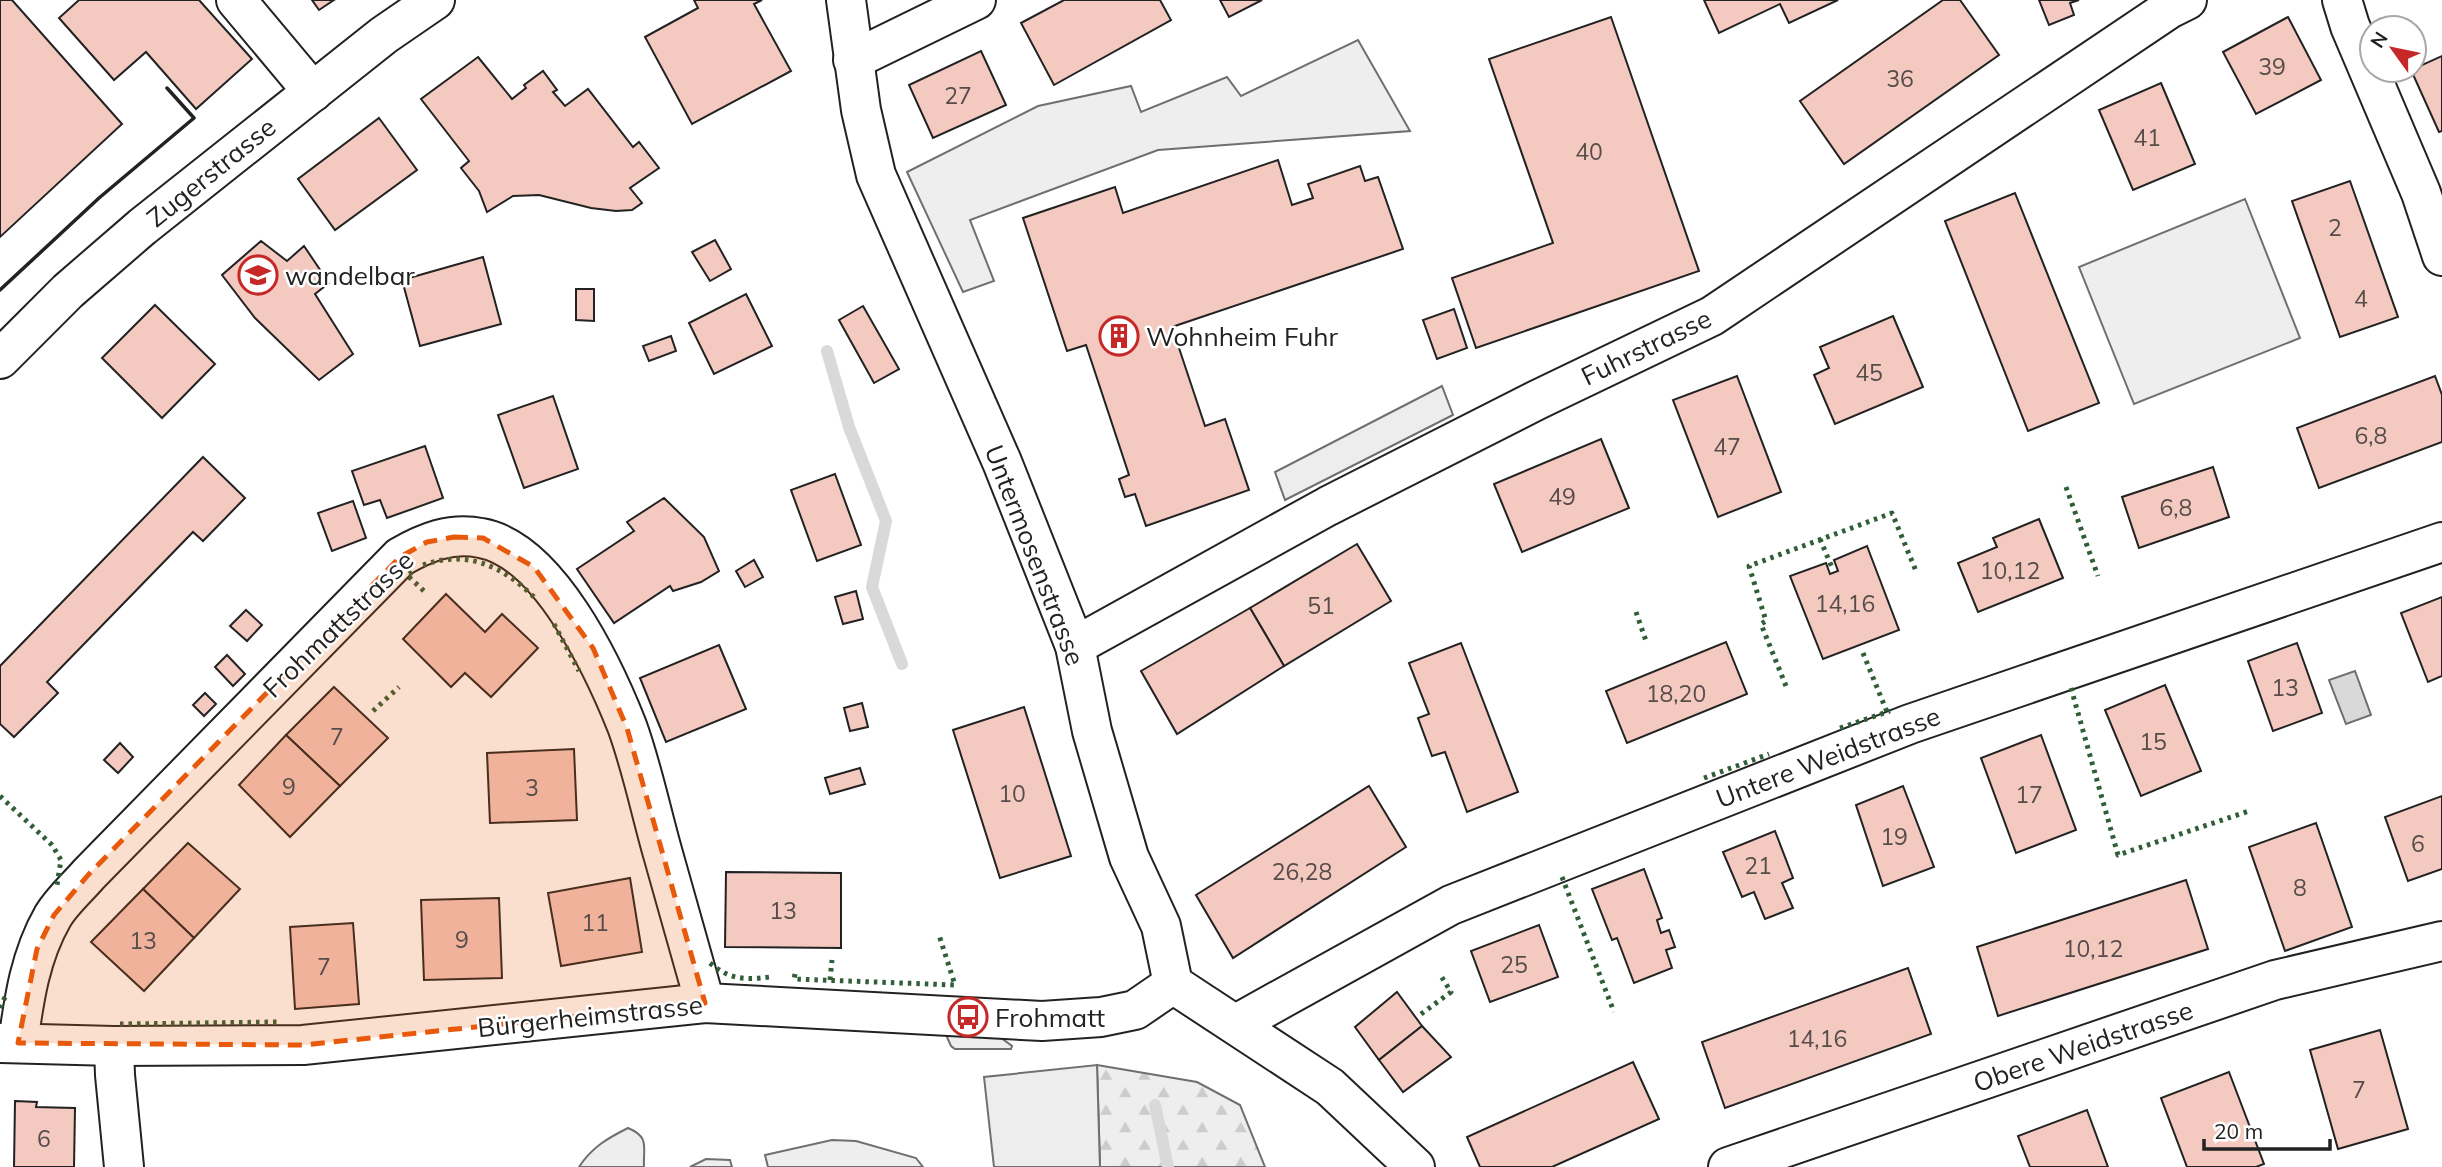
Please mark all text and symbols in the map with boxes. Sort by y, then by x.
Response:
north arrow [2358,14,2428,84]
text: N [2365,27,2393,52]
house number: 39 [2258,52,2286,81]
house number: 36 [1886,64,1914,93]
house number: 27 [944,81,972,110]
street label: Zugerstrasse [140,110,282,234]
house number: 41 [2133,123,2161,152]
house number: 40 [1575,137,1603,166]
house number: 2 [2328,213,2342,242]
school or university icon: wandelbar [237,254,279,296]
place label: wandelbar [285,259,415,292]
house number: 4 [2354,284,2368,313]
street label: Fuhrstrasse [1576,301,1716,393]
building icon: Wohnheim Fuhr [1098,315,1140,357]
place label: Wohnheim Fuhr [1146,320,1338,353]
house number: 45 [1855,358,1883,387]
house number: 6,8 [2355,421,2387,450]
house number: 47 [1713,432,1741,461]
street label: Untermosenstrasse [978,440,1092,670]
house number: 49 [1548,482,1576,511]
house number: 6,8 [2160,493,2192,522]
street label: Frohmattstrasse [256,544,420,704]
house number: 10,12 [1980,556,2040,585]
house number: 14,16 [1815,589,1875,618]
house number: 51 [1307,591,1335,620]
house number: 13 [2271,673,2299,702]
house number: 18,20 [1646,679,1706,708]
street label: Untere Weidstrasse [1711,699,1945,815]
house number: 7 [330,722,344,751]
house number: 15 [2139,727,2167,756]
house number: 9 [282,772,296,801]
house number: 3 [525,773,539,802]
house number: 10 [998,779,1026,808]
house number: 17 [2015,780,2043,809]
house number: 19 [1880,822,1908,851]
house number: 6 [2411,829,2425,858]
house number: 21 [1744,851,1772,880]
house number: 26,28 [1272,857,1332,886]
house number: 8 [2293,873,2307,902]
house number: 13 [769,896,797,925]
house number: 11 [581,908,609,937]
house number: 9 [455,925,469,954]
house number: 13 [129,926,157,955]
house number: 10,12 [2063,934,2123,963]
house number: 25 [1500,950,1528,979]
house number: 7 [317,952,331,981]
street label: Bürgerheimstrasse [476,988,704,1044]
street label: Obere Weidstrasse [1969,993,2197,1099]
bus stop icon: Frohmatt [947,996,989,1038]
place label: Frohmatt [995,1001,1105,1034]
house number: 14,16 [1787,1024,1847,1053]
house number: 7 [2352,1075,2366,1104]
scale bar [2204,1108,2330,1152]
text: 20 m [2214,1118,2263,1144]
house number: 6 [37,1124,51,1153]

